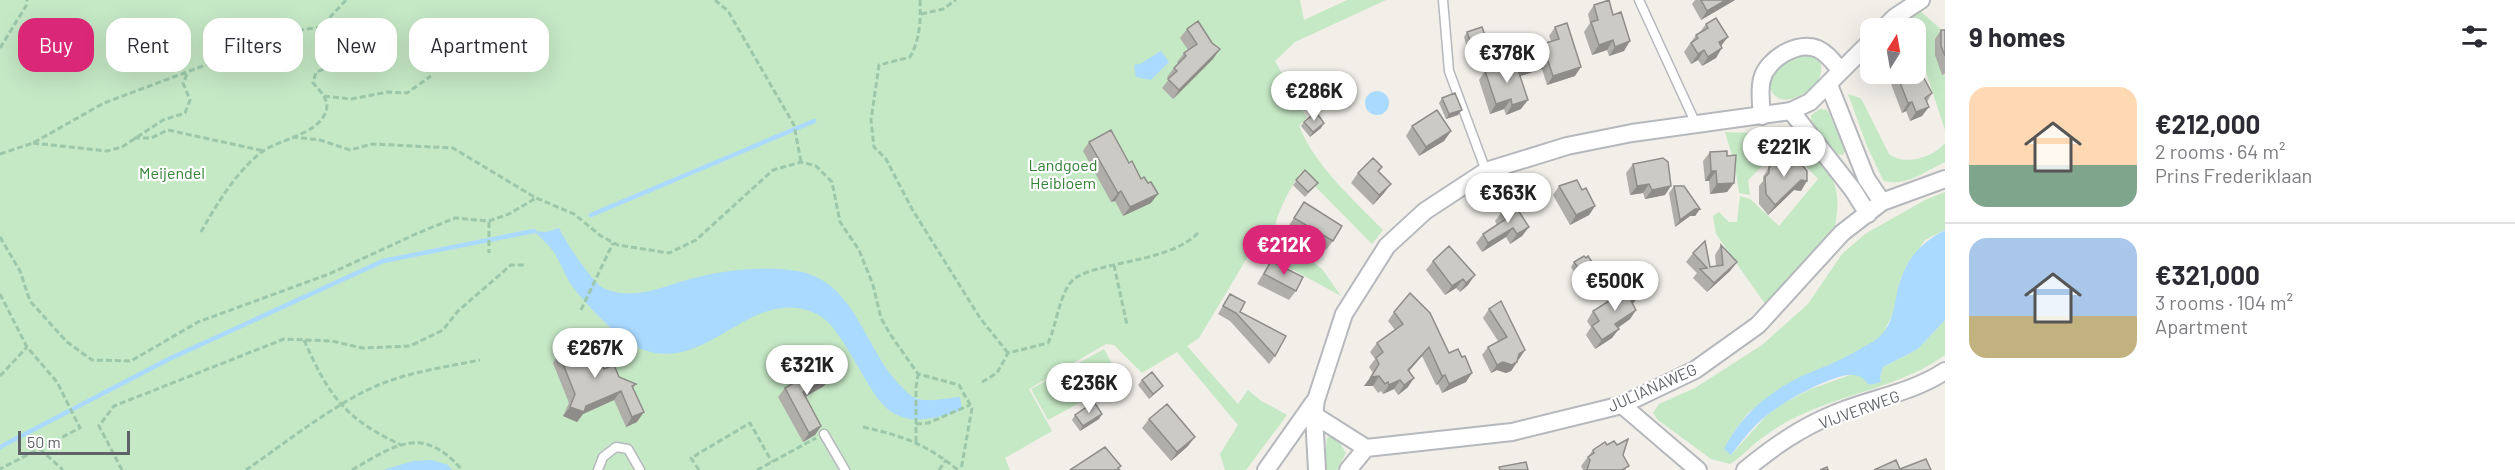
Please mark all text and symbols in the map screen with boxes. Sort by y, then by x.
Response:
chip: Buy [18,18,94,72]
chip: Rent [106,18,191,72]
chip: Filters [203,18,303,72]
chip: New [315,18,397,72]
chip: Apartment [409,18,549,72]
north arrow [1860,18,1926,84]
map controls [1860,18,1926,84]
icon: filters [2458,20,2491,53]
text: 9 homes [1969,21,2065,52]
pin: €378K [1465,33,1549,84]
text: €378K [1479,40,1535,64]
pin: €286K [1272,71,1356,122]
text: €286K [1285,78,1343,102]
text: €212,000 [2155,108,2260,139]
icon: home [2017,111,2089,183]
pin: €221K [1742,127,1826,178]
text: €221K [1757,134,1811,158]
text: 2 rooms · 64 m² [2155,139,2285,163]
park label: Landgoed Heibloem [1028,155,1098,192]
park label: Meijendel [139,163,205,182]
text: Prins Frederiklaan [2155,163,2312,187]
pin: €363K [1466,173,1550,224]
text: €363K [1479,180,1537,204]
pin: €212K [1242,225,1326,276]
text: €212K [1257,232,1311,256]
text: €321,000 [2155,259,2260,290]
pin: €500K [1573,261,1657,312]
icon: home [2017,262,2089,334]
text: €500K [1586,268,1644,292]
text: 3 rooms · 104 m² [2155,290,2293,314]
text: Apartment [2155,314,2248,338]
pin: €267K [553,328,637,379]
text: €267K [566,335,624,359]
pin: €321K [765,345,849,396]
text: €321K [780,352,834,376]
street label: JULIANAWEG [1604,359,1700,415]
pin: €236K [1047,363,1131,414]
text: €236K [1060,370,1118,394]
street label: VIJVERWEG [1816,386,1902,432]
scale bar [18,428,130,456]
text: 50 m [27,432,61,451]

